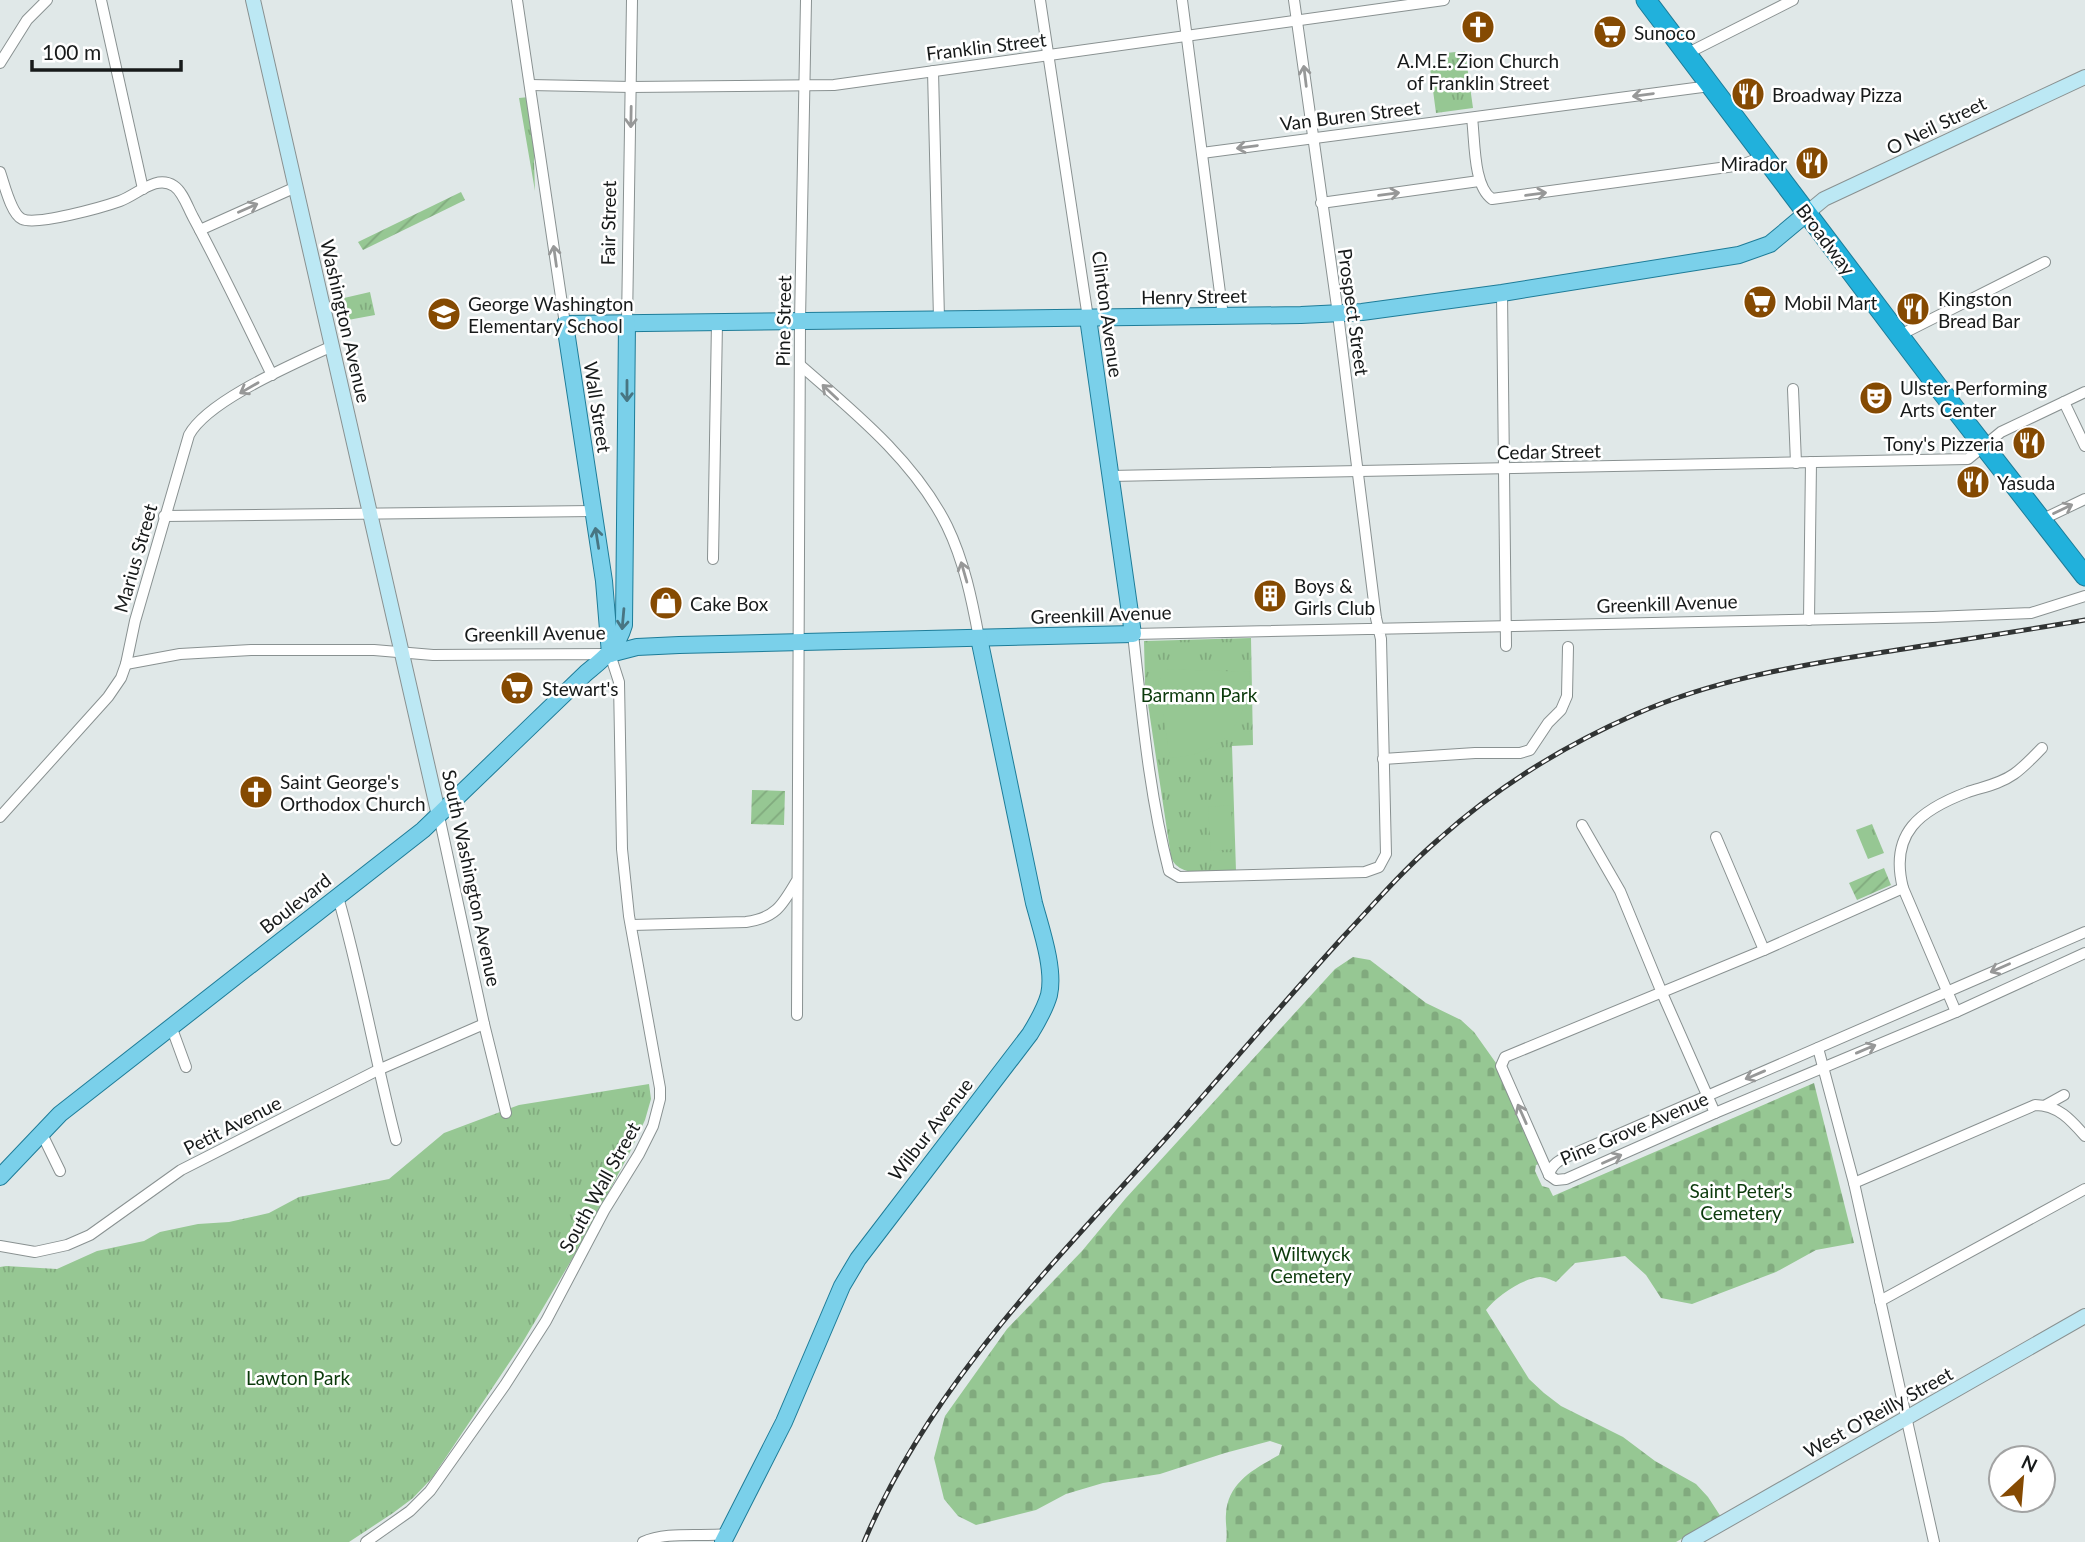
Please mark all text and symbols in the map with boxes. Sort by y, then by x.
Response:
church icon: A.M.E. Zion Church of Franklin Street [1459,8,1497,46]
supermarket icon: Sunoco [1591,13,1629,51]
place label: Sunoco [1634,21,1696,44]
street label: Franklin Street [925,27,1048,65]
scale bar [32,28,180,72]
text: 100 m [42,39,101,64]
place label: A.M.E. Zion Church of Franklin Street [1397,49,1559,94]
one-way arrow [1298,66,1311,88]
restaurant icon: Broadway Pizza [1729,75,1767,113]
place label: Broadway Pizza [1772,83,1902,106]
one-way arrow [1632,89,1655,102]
street label: O Neil Street [1882,91,1990,159]
street label: Van Buren Street [1279,95,1422,135]
one-way arrow [624,105,638,128]
one-way arrow [1236,140,1259,153]
restaurant icon: Mirador [1793,144,1831,182]
place label: Mirador [1720,152,1787,175]
street label: Fair Street [596,180,620,266]
one-way arrow [1377,187,1399,200]
one-way arrow [1525,188,1547,201]
street label: Broadway [1792,199,1860,279]
one-way arrow [236,201,258,214]
street label: Washington Avenue [316,237,376,405]
one-way arrow [548,245,561,268]
street label: Prospect Street [1334,247,1374,377]
street label: Clinton Avenue [1088,249,1128,379]
street label: Pine Street [771,275,795,367]
supermarket icon: Mobil Mart [1741,283,1779,321]
street label: Henry Street [1141,284,1247,308]
place label: Kingston Bread Bar [1938,287,2020,332]
restaurant icon: Kingston Bread Bar [1894,290,1932,328]
place label: Mobil Mart [1784,291,1877,314]
place label: George Washington Elementary School [468,292,634,337]
school or university icon: George Washington Elementary School [425,295,463,333]
street label: Wall Street [579,360,617,454]
place label: Ulster Performing Arts Center [1900,376,2047,421]
theatre icon: Ulster Performing Arts Center [1857,379,1895,417]
one-way arrow [620,380,634,403]
one-way arrow [239,382,260,395]
one-way arrow [822,384,839,401]
restaurant icon: Tony's Pizzeria [2010,424,2048,462]
place label: Tony's Pizzeria [1884,432,2004,455]
street label: Cedar Street [1497,439,1601,463]
restaurant icon: Yasuda [1954,463,1992,501]
place label: Yasuda [1997,471,2055,494]
street label: Marius Street [109,501,162,615]
one-way arrow [2052,502,2073,516]
one-way arrow [590,527,603,550]
one-way arrow [957,561,970,583]
place label: Boys & Girls Club [1294,574,1375,619]
building icon: Boys & Girls Club [1251,577,1289,615]
shop icon: Cake Box [647,584,685,622]
street label: Greenkill Avenue [1596,589,1738,617]
place label: Cake Box [690,592,769,615]
street label: Greenkill Avenue [1030,600,1172,628]
one-way arrow [616,607,629,630]
street label: Greenkill Avenue [464,620,606,646]
supermarket icon: Stewart's [498,669,536,707]
place label: Stewart's [542,677,619,700]
park label: Barmann Park [1141,683,1258,706]
street label: South Washington Avenue [438,768,506,988]
place label: Saint George's Orthodox Church [280,770,426,815]
church icon: Saint George's Orthodox Church [237,773,275,811]
street label: Boulevard [255,868,335,938]
one-way arrow [1990,962,2011,975]
one-way arrow [1854,1042,1876,1055]
one-way arrow [1745,1069,1767,1082]
street label: Wilbur Avenue [883,1073,977,1185]
street label: Pine Grove Avenue [1556,1086,1712,1170]
street label: Petit Avenue [179,1091,285,1159]
one-way arrow [1515,1104,1528,1125]
street label: South Wall Street [554,1118,644,1256]
one-way arrow [1600,1152,1622,1165]
park label: Saint Peter's Cemetery [1690,1179,1792,1224]
park label: Wiltwyck Cemetery [1270,1242,1352,1287]
street label: West O'Reilly Street [1800,1361,1957,1462]
park label: Lawton Park [246,1366,350,1389]
north arrow [1987,1444,2057,1514]
text: N [2018,1450,2041,1477]

